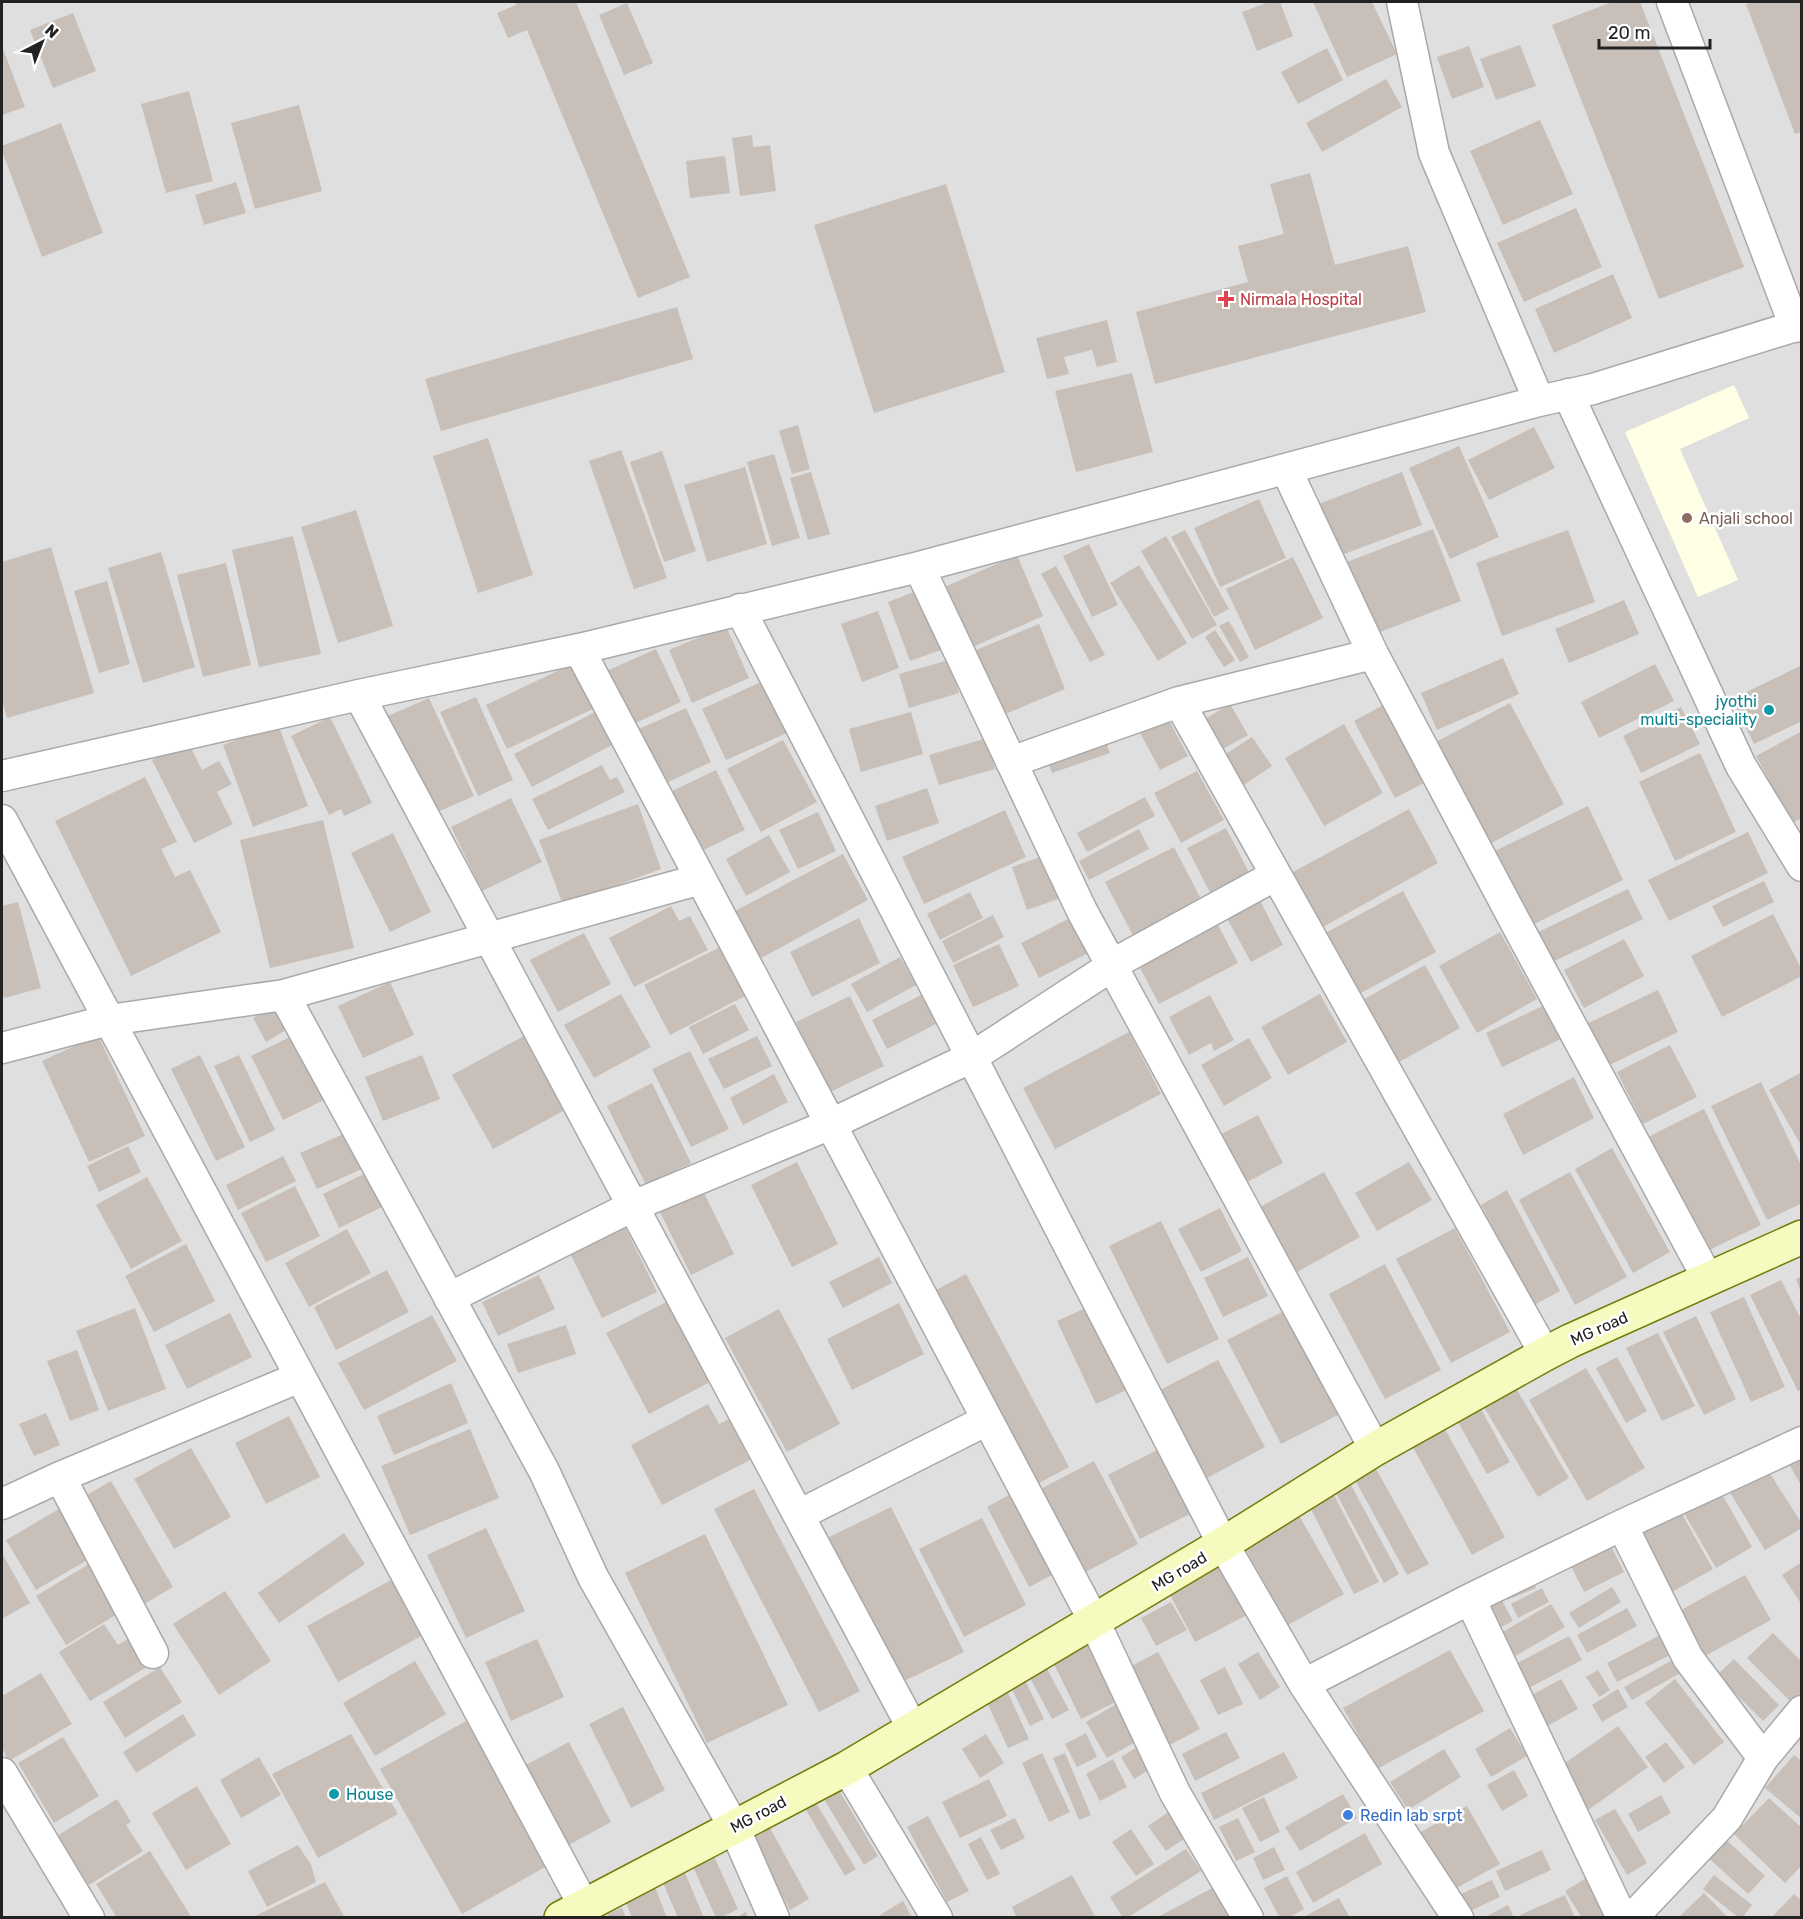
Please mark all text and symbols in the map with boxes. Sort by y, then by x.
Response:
north arrow [12,12,72,72]
scale bar [1599,12,1710,50]
text: N [41,20,62,42]
text: 20 m [1608,22,1650,44]
marker: Nirmala Hospital [1217,290,1235,308]
place label: Nirmala Hospital [1240,290,1362,309]
place label: Anjali school [1699,509,1793,528]
marker: Anjali school [1680,511,1694,525]
place label: jyothi multi-speciality [1640,692,1757,729]
marker: jyothi multi-speciality [1762,703,1776,717]
street label: MG road [1567,1307,1631,1350]
street label: MG road [1148,1548,1210,1595]
place label: House [346,1785,393,1804]
marker: House [327,1787,341,1801]
street label: MG road [727,1792,790,1837]
place label: Redin lab srpt [1360,1806,1462,1825]
marker: Redin lab srpt [1341,1808,1355,1822]

